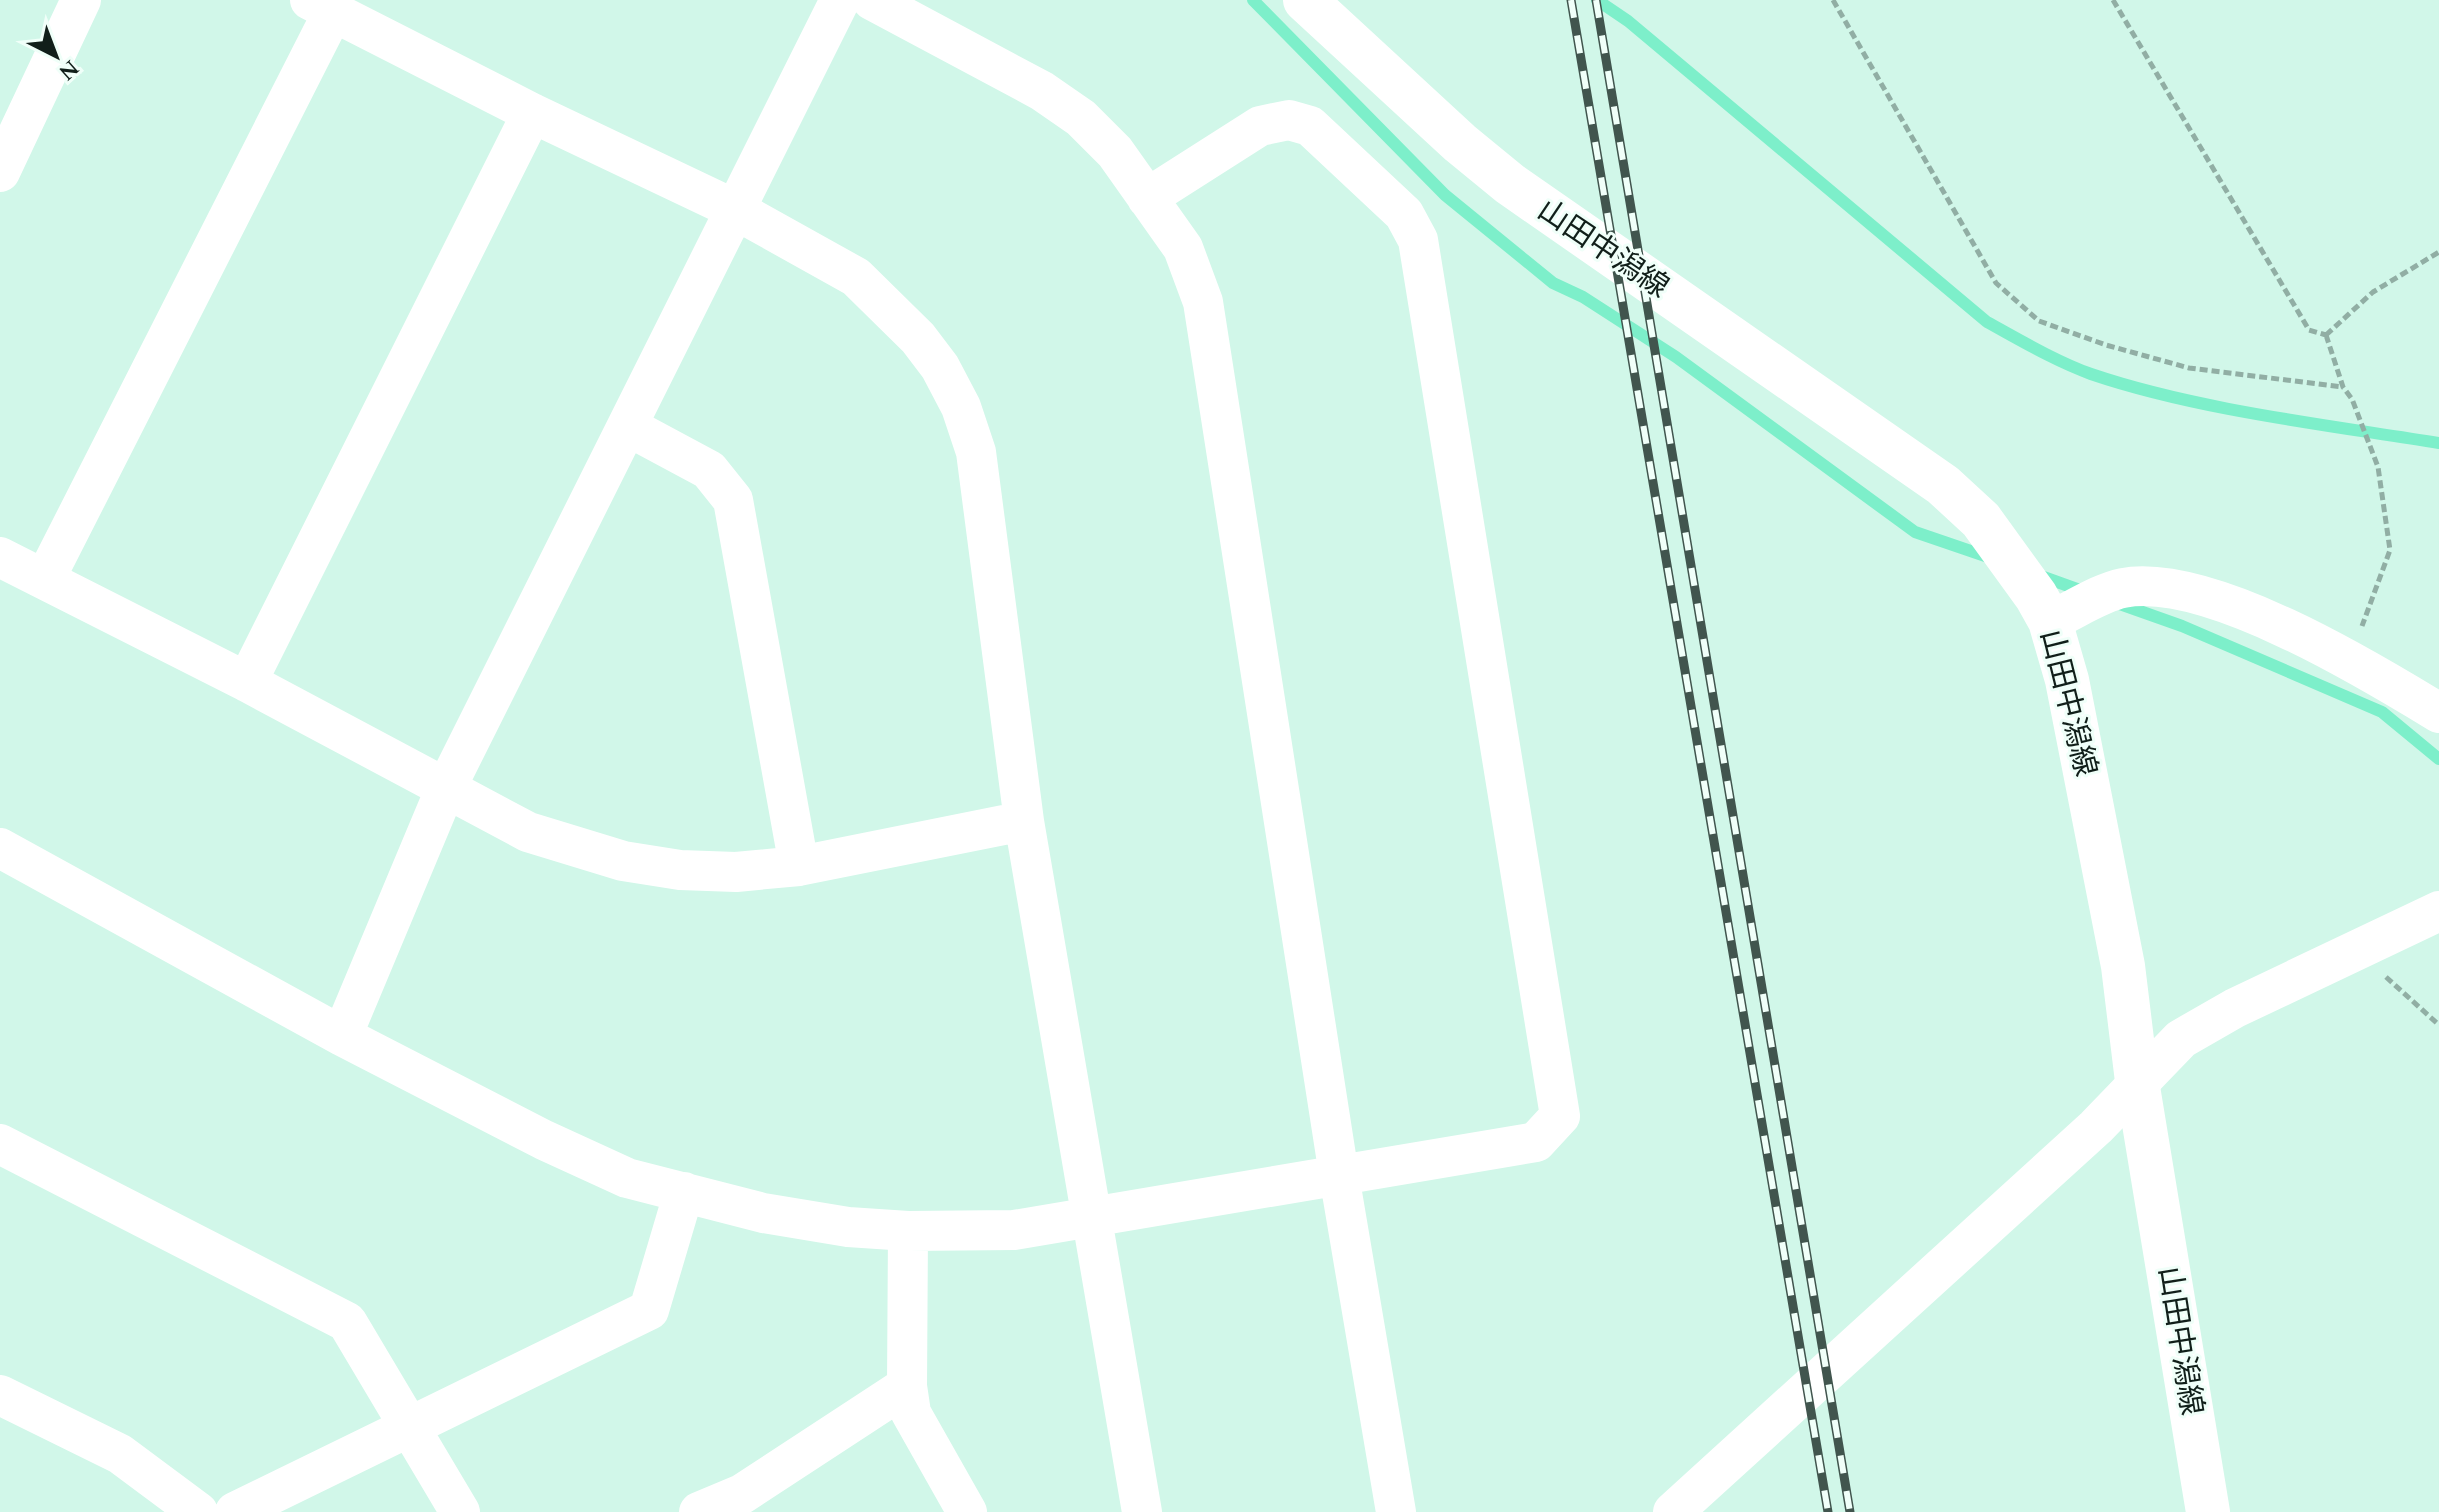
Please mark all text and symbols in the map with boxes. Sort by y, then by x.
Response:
north arrow [16,16,96,96]
text: N [51,51,86,88]
street label: 山田中潟線 [1528,188,1678,310]
street label: 山田中潟線 [2028,625,2108,781]
street label: 山田中潟線 [2146,1263,2214,1419]

